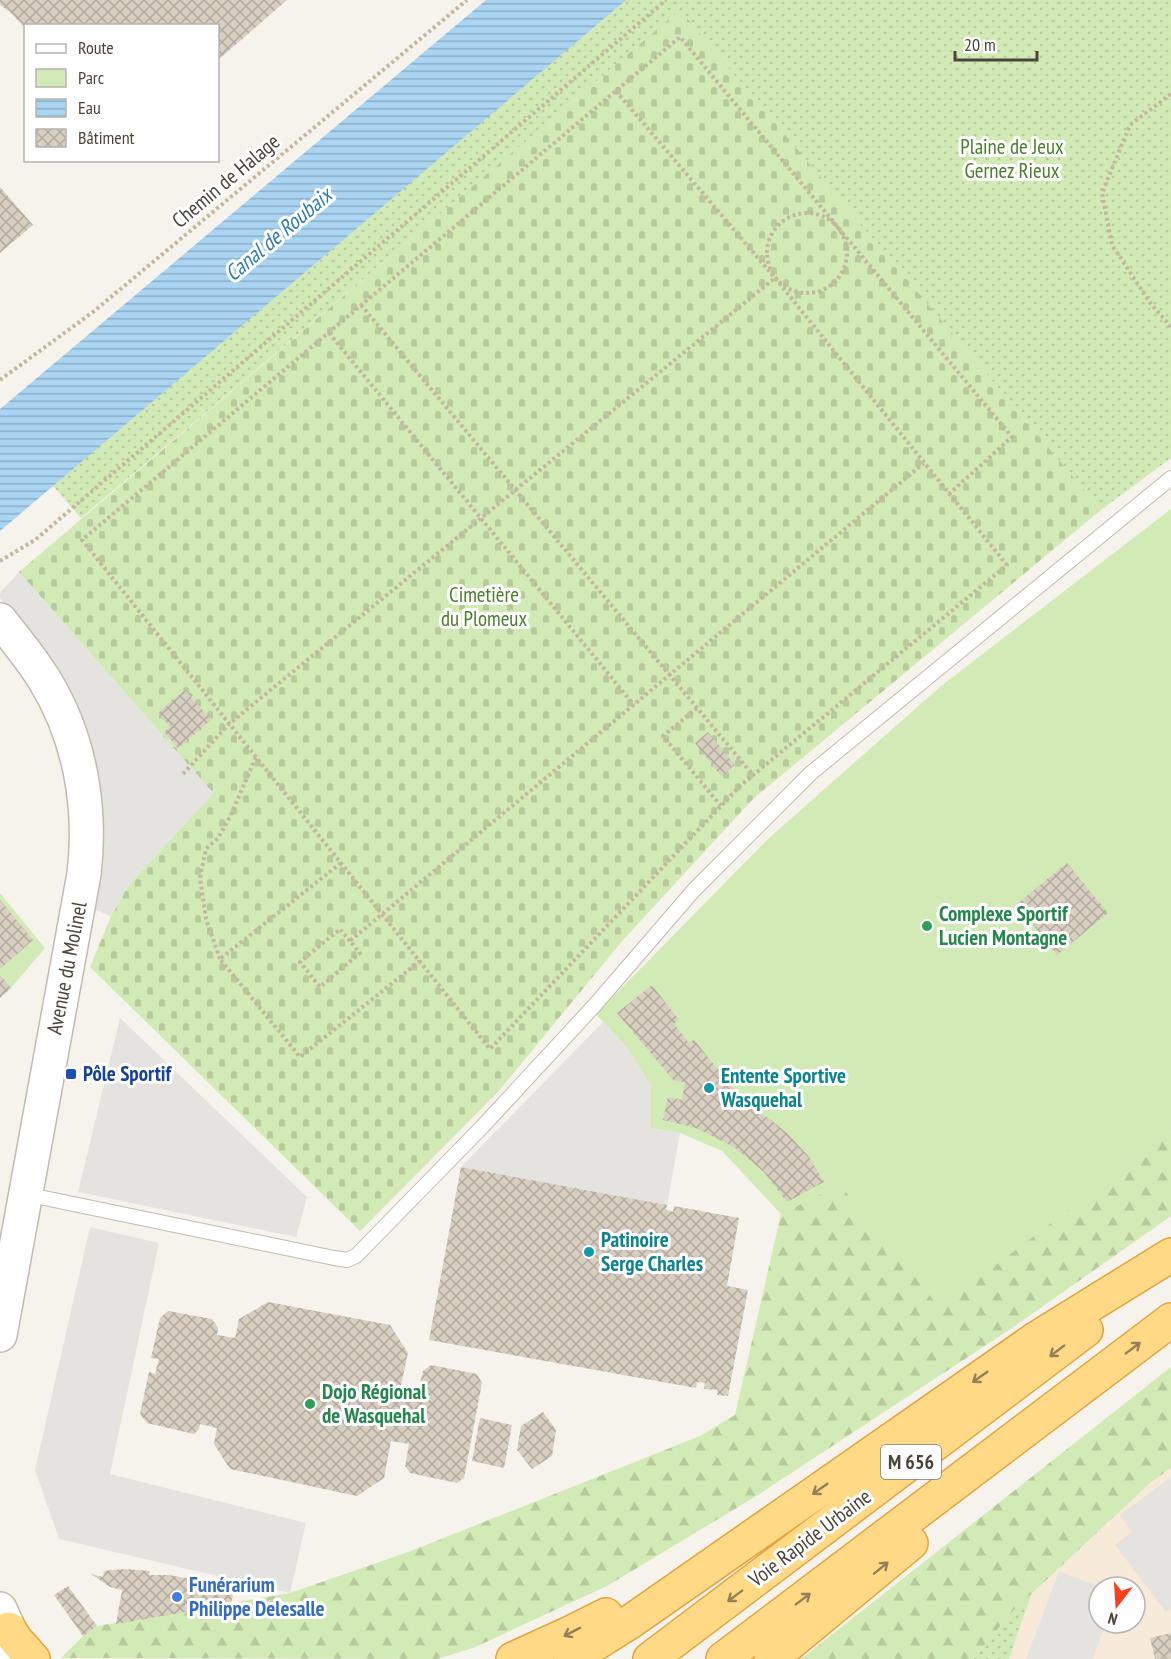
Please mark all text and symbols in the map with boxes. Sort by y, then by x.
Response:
legend [24,24,219,162]
scale bar [955,24,1038,62]
text: 20 m [964,33,996,56]
text: Route [78,36,114,59]
text: Parc [78,66,105,89]
text: Eau [78,96,101,119]
text: Bâtiment [78,126,135,149]
street label: Chemin de Halage [166,128,285,233]
park label: Plaine de Jeux Gernez Rieux [960,133,1064,184]
water label: Canal de Roubaix [219,179,339,287]
park label: Cimetière du Plomeux [441,581,527,632]
street label: Avenue du Molinel [40,899,93,1037]
place label: Complexe Sportif Lucien Montagne [939,900,1069,951]
marker: Complexe Sportif Lucien Montagne [920,919,934,933]
place label: Pôle Sportif [83,1060,173,1087]
place label: Entente Sportive Wasquehal [720,1062,846,1113]
marker: Pôle Sportif [64,1067,78,1081]
marker: Entente Sportive Wasquehal [702,1081,716,1095]
place label: Patinoire Serge Charles [601,1226,703,1277]
marker: Patinoire Serge Charles [582,1245,596,1259]
one-way arrow [1125,1342,1141,1355]
one-way arrow [1050,1345,1066,1358]
one-way arrow [973,1371,989,1383]
place label: Dojo Régional de Wasquehal [322,1378,427,1429]
marker: Dojo Régional de Wasquehal [303,1397,317,1411]
road number: M 656 [881,1445,941,1479]
street label: Voie Rapide Urbaine [742,1483,876,1593]
one-way arrow [813,1483,829,1495]
one-way arrow [873,1562,889,1575]
place label: Funérarium Philippe Delesalle [189,1571,325,1622]
north arrow [1087,1575,1147,1635]
one-way arrow [727,1589,743,1602]
marker: Funérarium Philippe Delesalle [170,1590,184,1604]
one-way arrow [795,1592,811,1605]
text: N [1106,1609,1120,1630]
one-way arrow [563,1627,581,1639]

